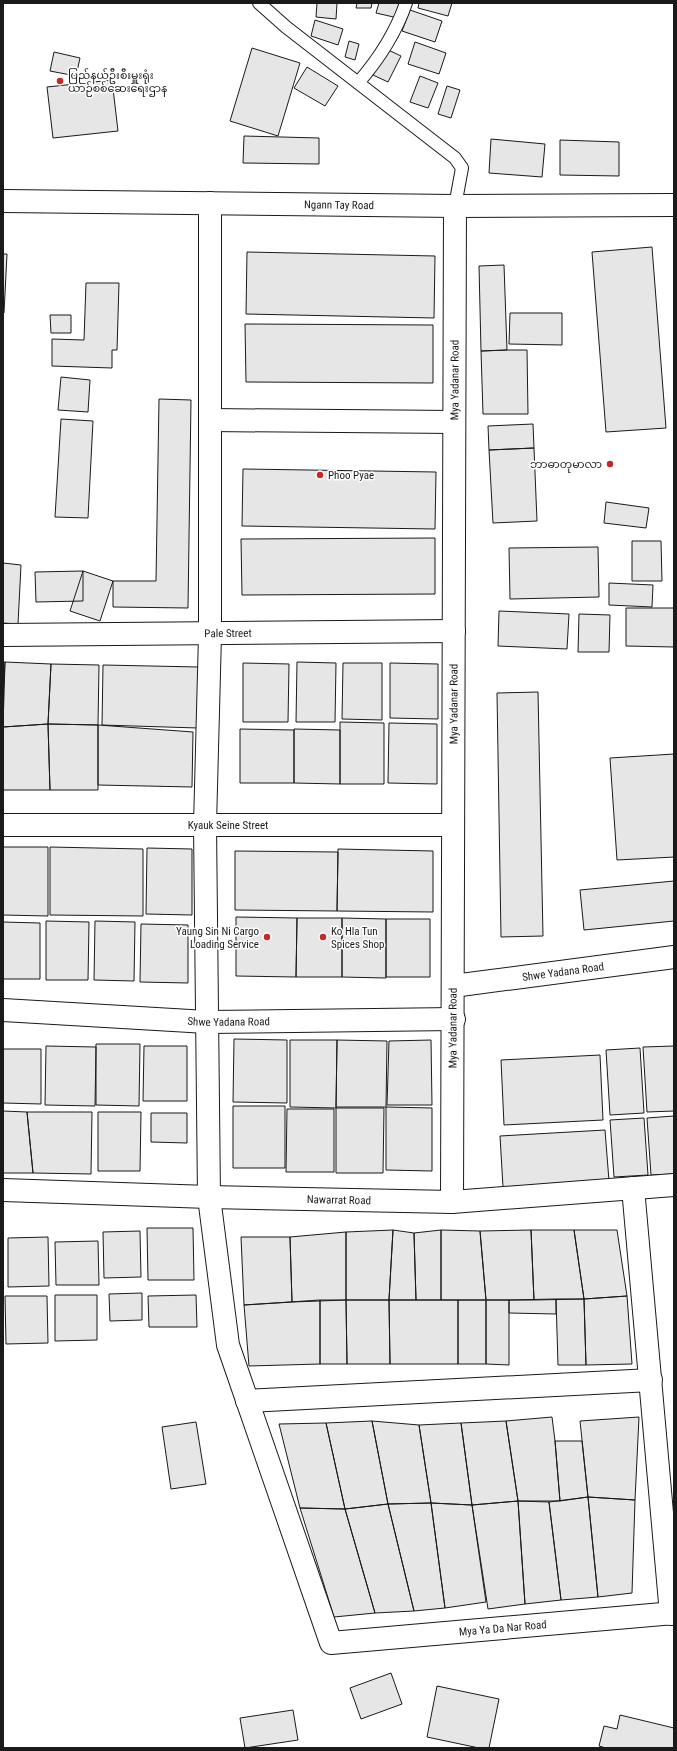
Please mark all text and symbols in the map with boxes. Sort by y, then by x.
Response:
place label: ပြည်နယ်ဦးစီးမှူးရုံး ယာဉ်စစ်ဆေးရေးဌာန [68,68,167,97]
marker: ပြည်နယ်ဦးစီးမှူးရုံး ယာဉ်စစ်ဆေးရေးဌာန [55,76,65,86]
street label: Ngann Tay Road [304,198,374,212]
street label: Mya Yadanar Road [448,340,461,420]
place label: ဘာဓာတုမာလာ [530,458,602,473]
marker: ဘာဓာတုမာလာ [605,459,615,469]
place label: Phoo Pyae [328,469,374,482]
marker: Phoo Pyae [315,470,325,480]
street label: Pale Street [204,626,252,640]
street label: Mya Yadanar Road [447,664,460,744]
street label: Kyauk Seine Street [188,819,268,832]
place label: Yaung Sin Ni Cargo Loading Service [176,925,259,951]
place label: Ko Hla Tun Spices Shop [331,925,384,951]
marker: Yaung Sin Ni Cargo Loading Service [262,932,272,942]
marker: Ko Hla Tun Spices Shop [318,932,328,942]
street label: Shwe Yadana Road [521,960,605,983]
street label: Mya Yadanar Road [446,988,459,1068]
street label: Shwe Yadana Road [187,1014,270,1029]
street label: Nawarrat Road [307,1193,371,1207]
street label: Mya Ya Da Nar Road [458,1618,547,1638]

